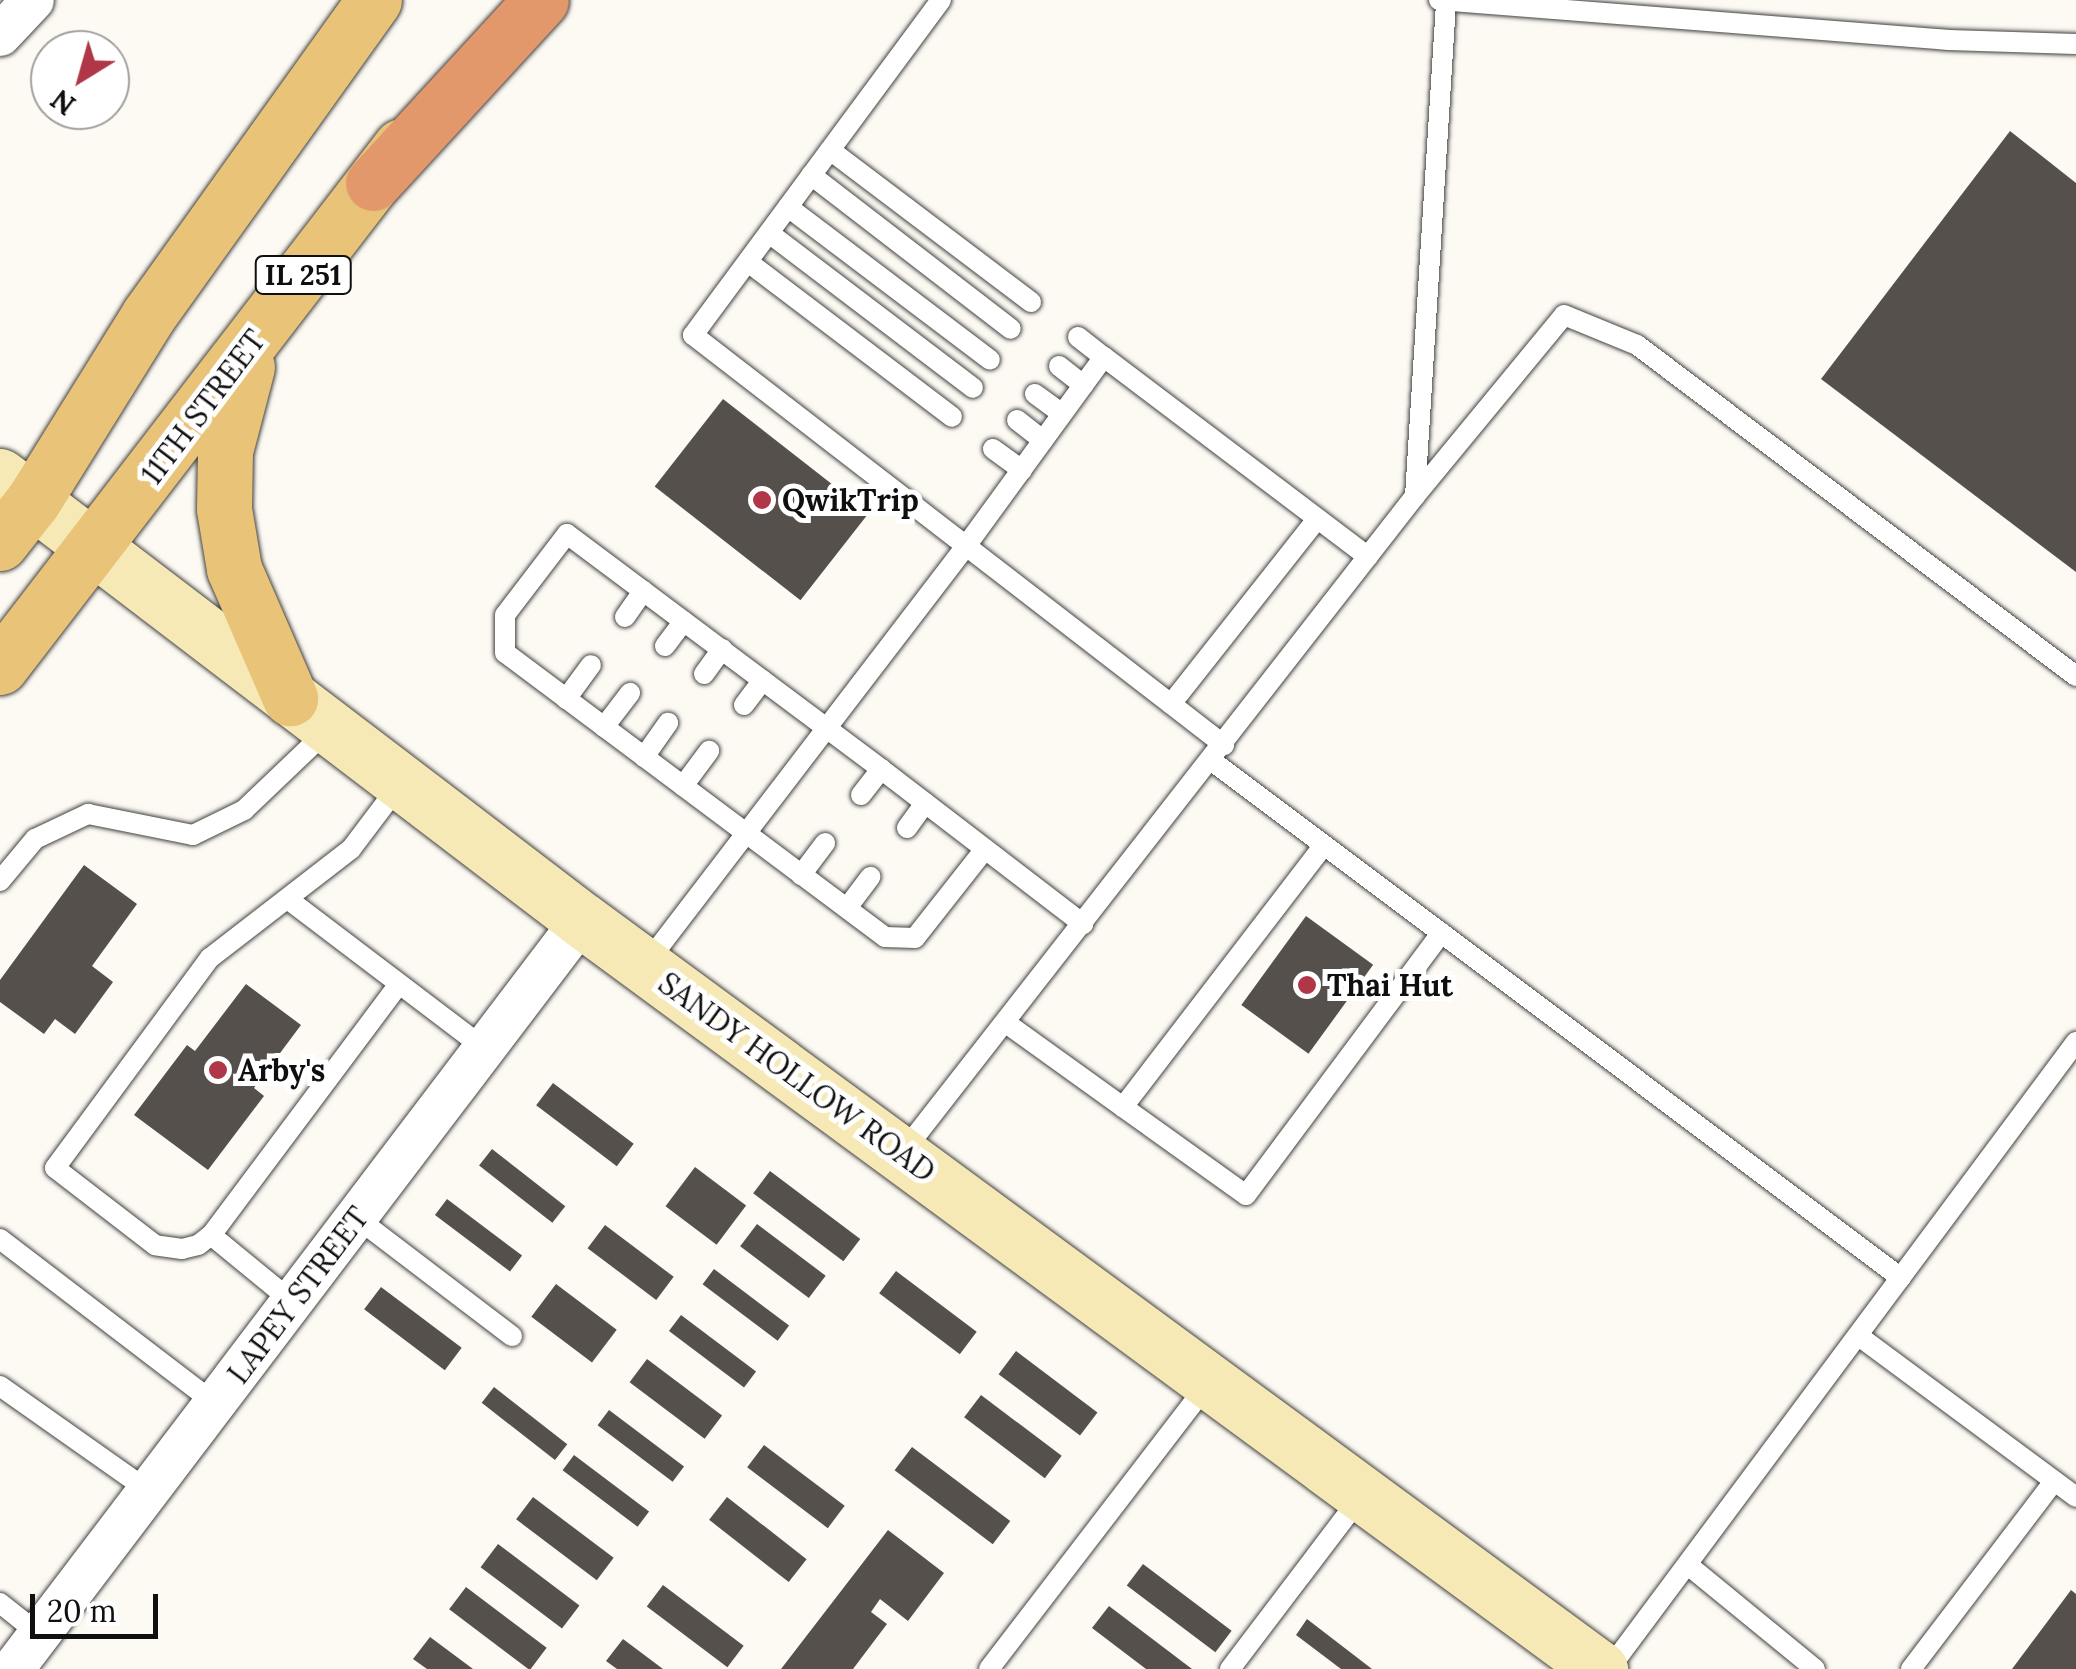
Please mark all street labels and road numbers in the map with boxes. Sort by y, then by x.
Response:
road number: IL 251 [253,252,353,298]
street label: 11TH STREET [133,323,273,491]
street label: SANDY HOLLOW ROAD [652,965,942,1189]
street label: LAPEY STREET [220,1200,376,1390]

